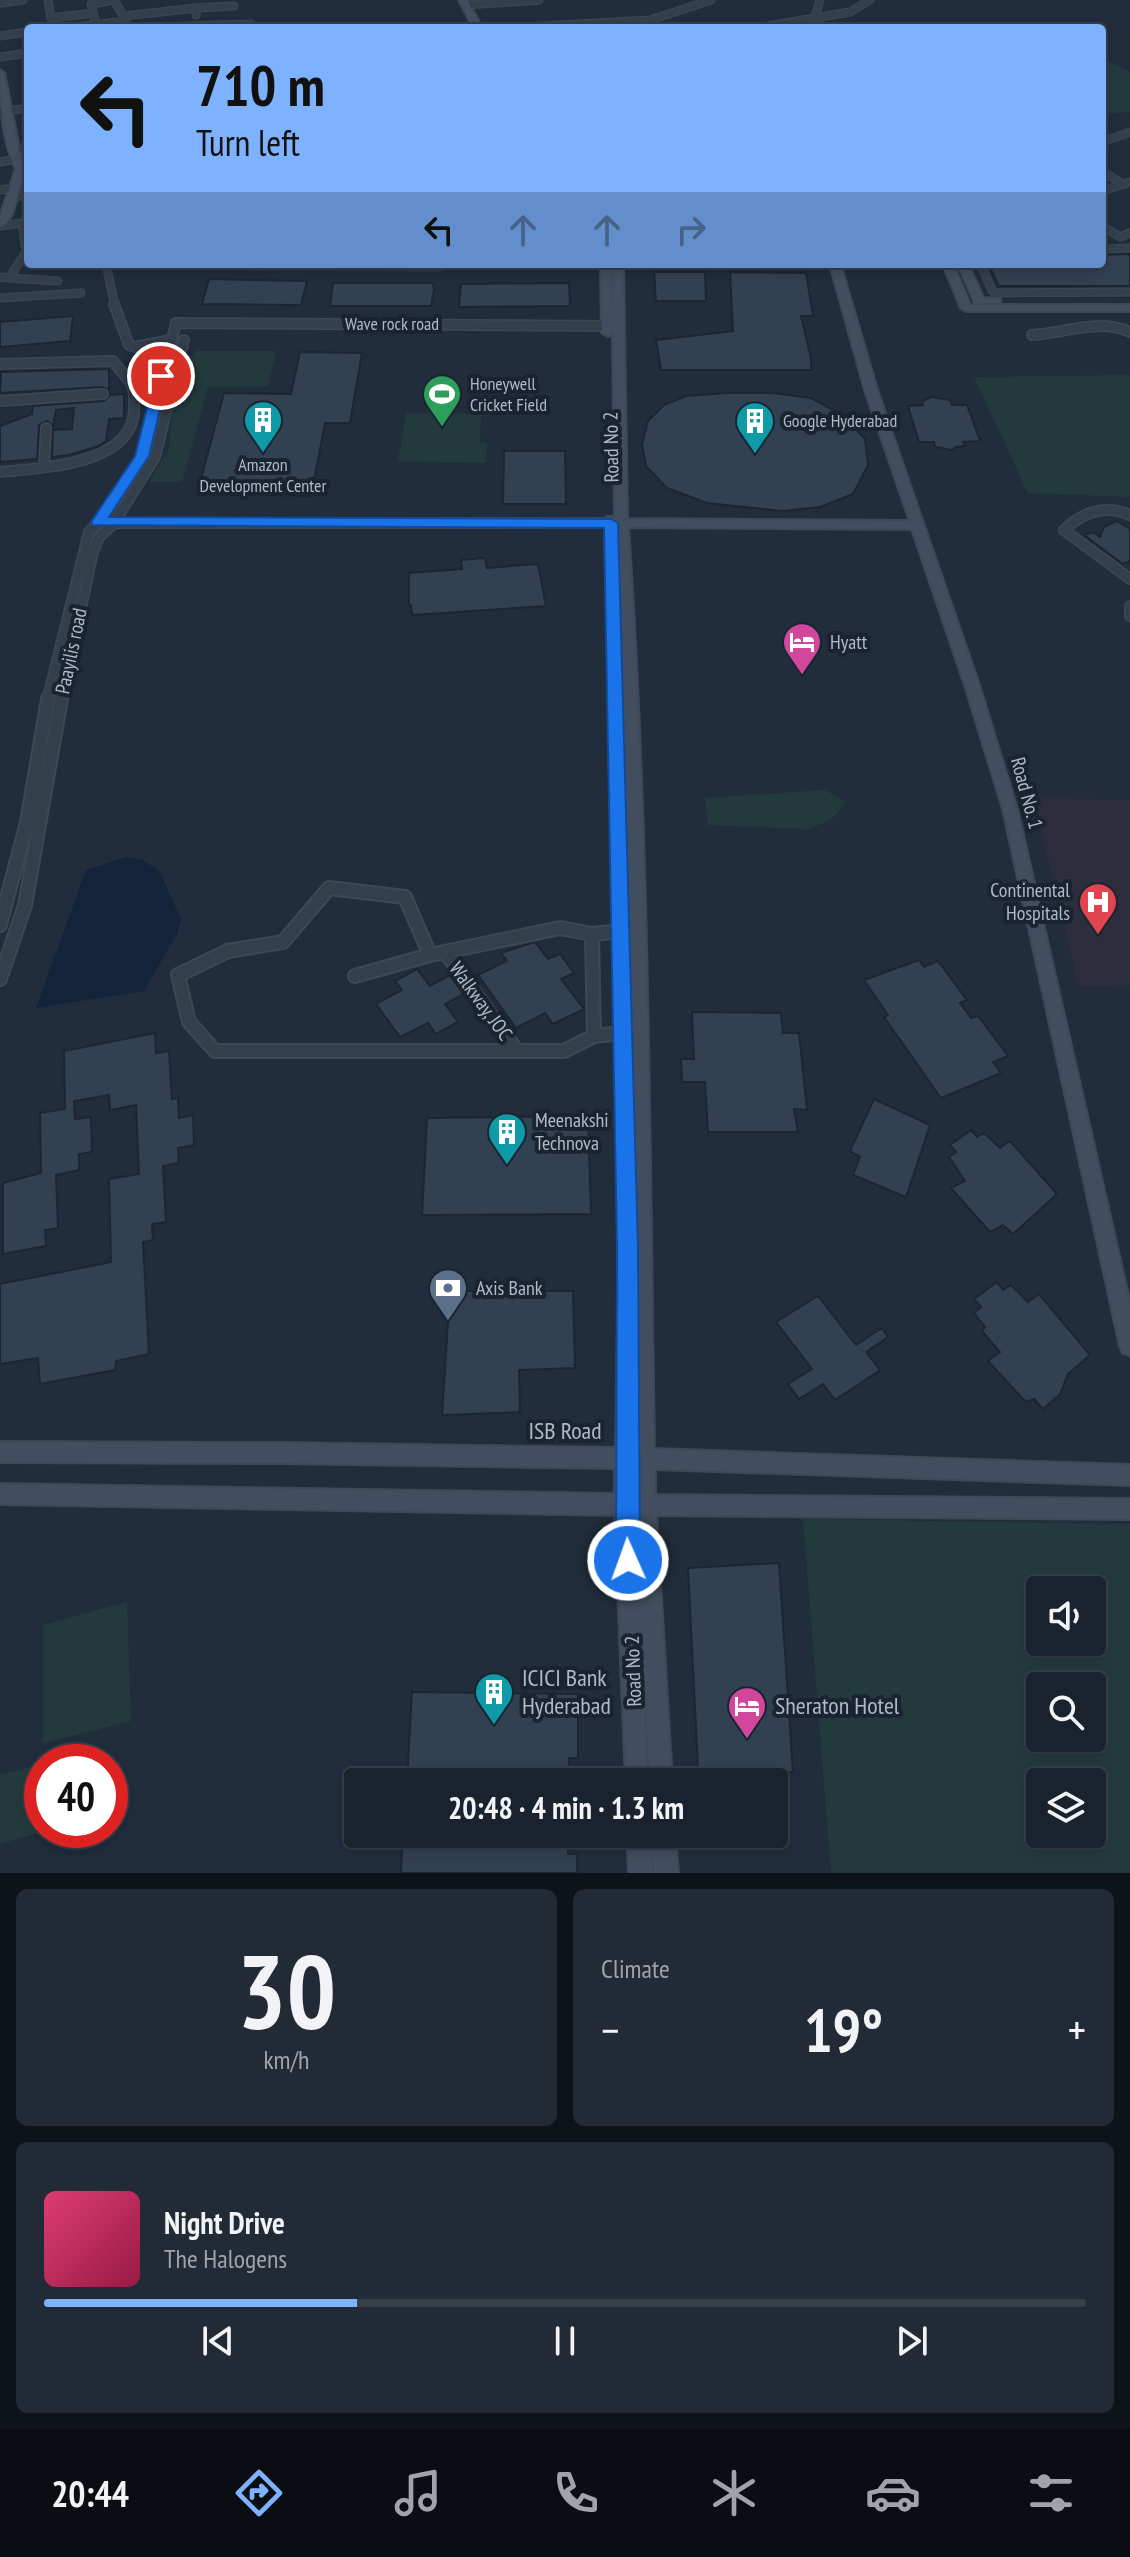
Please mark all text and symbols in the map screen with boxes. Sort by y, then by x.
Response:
text: 710 m [196,49,325,121]
icon: left [64,56,168,160]
text: Turn left [196,119,300,166]
icon: left [417,208,461,252]
icon: ahead [501,208,545,252]
icon: ahead [585,208,629,252]
icon: right [669,208,713,252]
street label: Wave rock road [345,312,439,335]
pin [127,342,195,410]
icon: arrive [139,354,183,398]
place label: Honeywell Cricket Field [470,372,547,416]
sports icon: Honeywell Cricket Field [421,373,463,428]
building icon: Amazon Development Center [242,399,284,454]
building icon: Google Hyderabad [734,400,776,455]
place label: Google Hyderabad [783,409,897,432]
street label: Road No 2 [597,411,625,483]
place label: Amazon Development Center [200,453,326,497]
street label: Paayilis road [49,606,93,696]
hotel icon: Hyatt [781,621,823,676]
place label: Hyatt [830,629,868,655]
street label: Road No. 1 [1005,754,1049,832]
place label: Continental Hospitals [990,877,1070,926]
hospital icon: Continental Hospitals [1077,881,1119,936]
street label: Walkway, JOC [444,957,518,1045]
place label: Meenakshi Technova [535,1107,609,1156]
building icon: Meenakshi Technova [486,1111,528,1166]
bank icon: Axis Bank [427,1267,469,1322]
place label: Axis Bank [476,1275,543,1301]
street label: ISB Road [528,1415,602,1446]
position arrow [586,1518,670,1602]
map controls [1026,1576,1106,1848]
button: sound [1026,1576,1106,1656]
street label: Road No 2 [619,1635,647,1707]
place label: ICICI Bank Hyderabad [522,1662,611,1721]
building icon: ICICI Bank Hyderabad [473,1671,515,1726]
button: search [1026,1672,1106,1752]
hotel icon: Sheraton Hotel [726,1685,768,1740]
place label: Sheraton Hotel [775,1690,900,1721]
speed limit sign: 40 [24,1744,128,1848]
button: layers [1026,1768,1106,1848]
text: 20:48 · 4 min · 1.3 km [448,1788,684,1827]
text: 30 [237,1923,336,2058]
text: Climate [601,1952,670,1985]
text: 19° [804,1991,883,2069]
text: − [601,2001,619,2058]
text: + [1068,2001,1086,2058]
text: km/h [263,2043,310,2076]
text: Night Drive [164,2203,285,2242]
text: The Halogens [164,2242,287,2275]
icon: previous [196,2319,240,2363]
icon: pause [543,2319,587,2363]
icon: next [890,2319,934,2363]
icon: directions [231,2465,287,2521]
icon: music [390,2465,446,2521]
icon: phone [548,2465,604,2521]
icon: climate [706,2465,762,2521]
icon: car [865,2465,921,2521]
icon: filters [1023,2465,1079,2521]
text: 20:44 [51,2470,129,2517]

